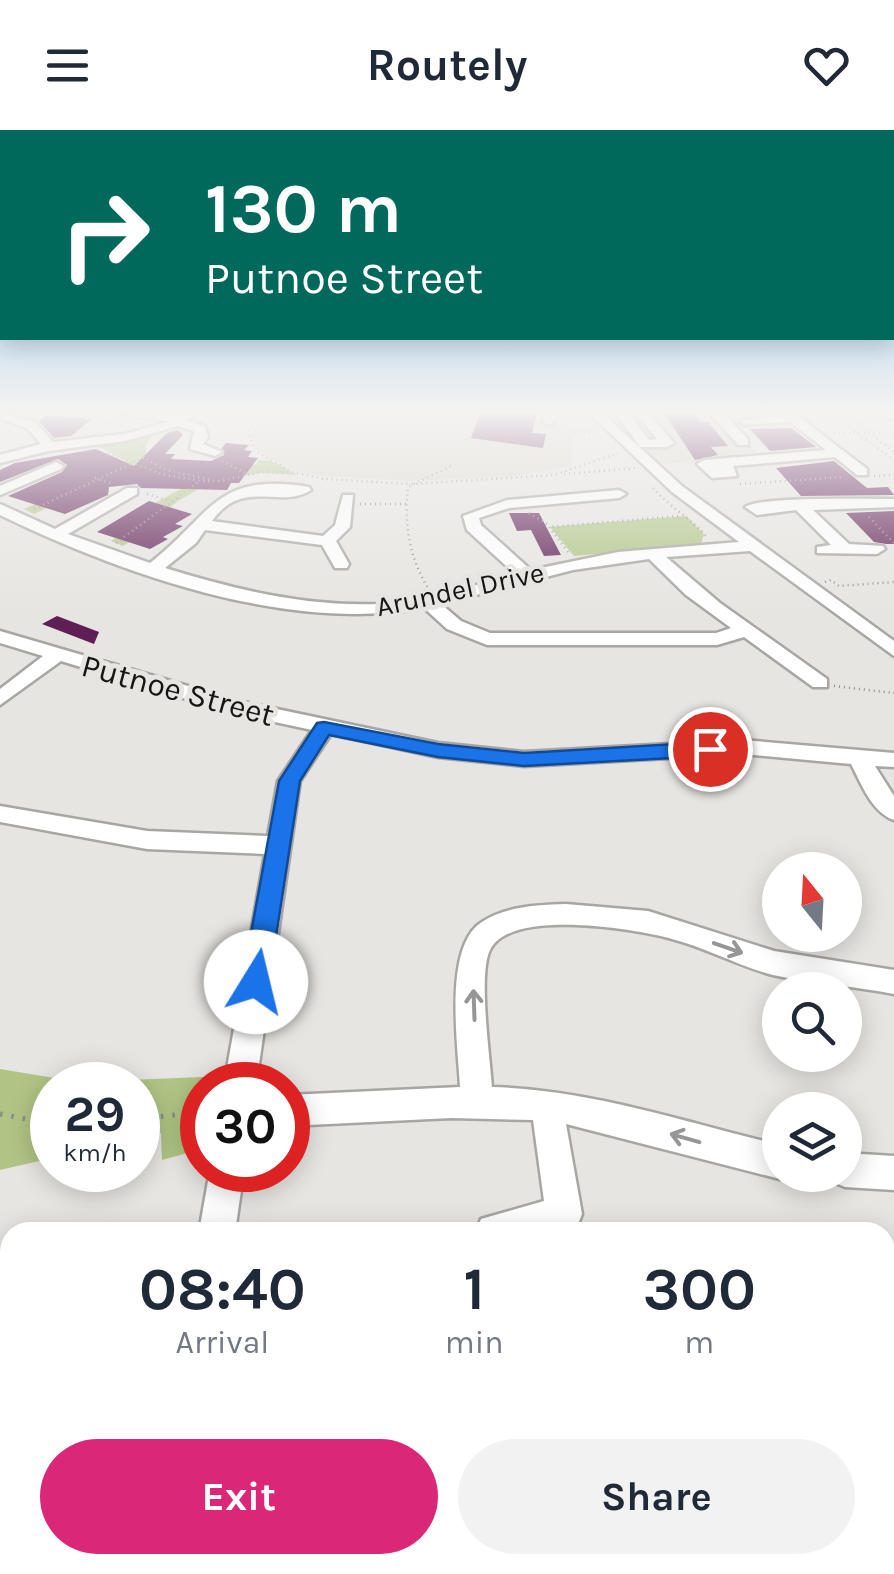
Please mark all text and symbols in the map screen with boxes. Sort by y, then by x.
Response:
icon: menu [40,38,95,93]
icon: heart [799,38,854,93]
text: Routely [367,39,527,91]
text: 130 m [205,168,402,250]
icon: right [40,170,170,300]
text: Putnoe Street [205,252,483,304]
street label: Arundel Drive [373,556,547,623]
street label: Putnoe Street [78,647,278,734]
pin [668,707,753,792]
icon: arrive [683,722,738,777]
north arrow [762,852,862,952]
map controls [762,852,862,1192]
position arrow [204,930,308,1034]
one-way arrow [711,940,743,958]
button: search [762,972,862,1072]
one-way arrow [465,989,484,1022]
speed limit sign: 30 [180,1062,310,1192]
text: 29 [65,1085,125,1144]
button: layers [762,1092,862,1192]
one-way arrow [670,1128,702,1147]
text: km/h [63,1138,127,1167]
text: 08:40 [139,1254,306,1324]
text: 1 [463,1254,485,1324]
text: 300 [643,1254,756,1324]
text: Arrival [176,1324,269,1361]
text: min [445,1324,504,1361]
text: m [684,1324,714,1361]
button: Exit [40,1439,438,1554]
button: Share [458,1439,855,1554]

